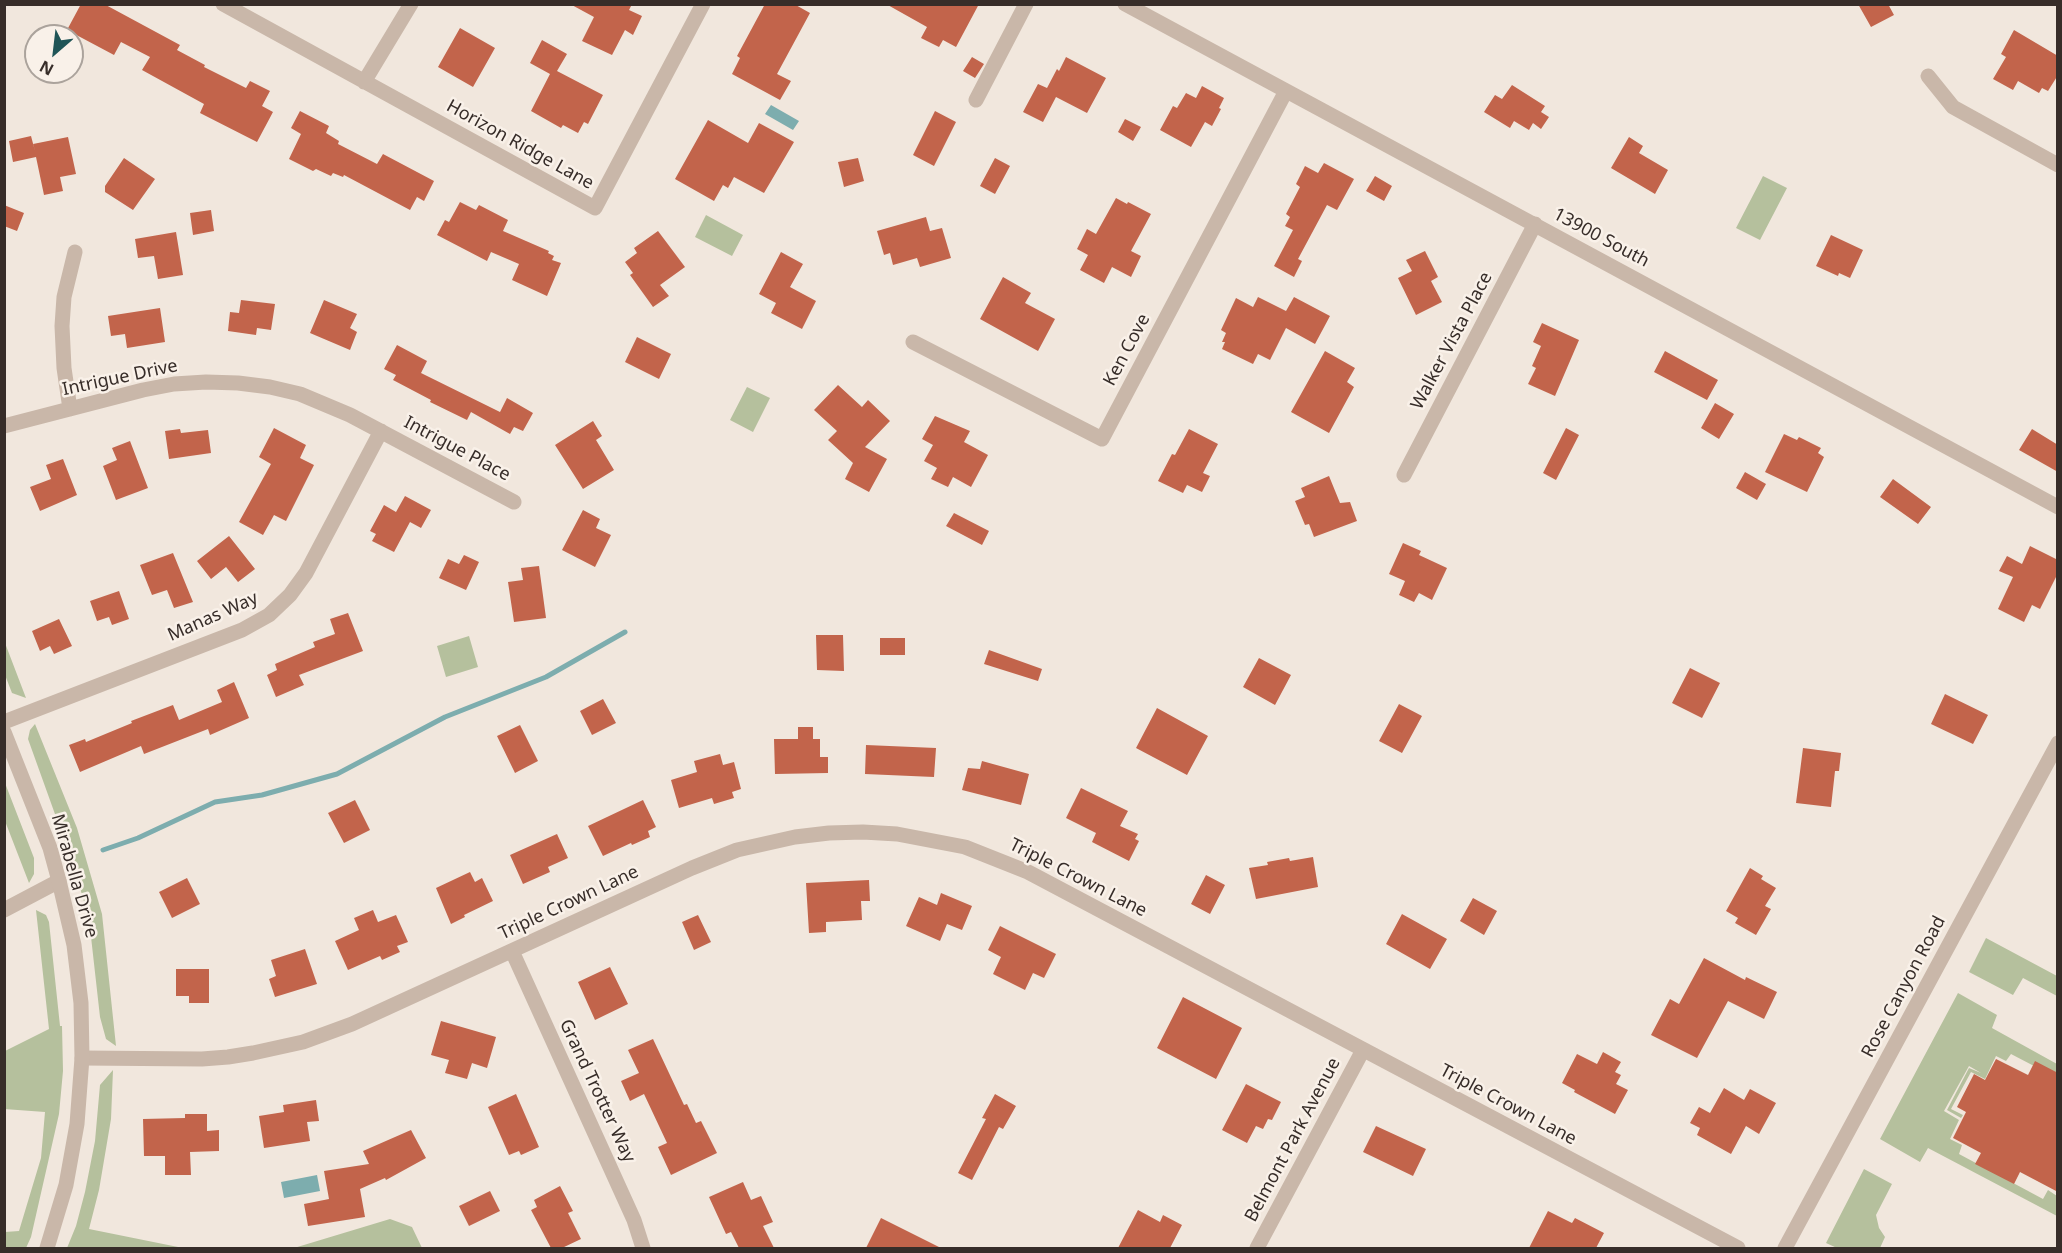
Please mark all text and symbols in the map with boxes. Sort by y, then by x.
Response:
north arrow [24,24,84,84]
text: N [36,55,57,81]
street label: Horizon Ridge Lane [443,96,597,194]
street label: 13900 South [1549,204,1653,272]
street label: Walker Vista Place [1407,268,1497,414]
street label: Ken Cove [1099,310,1155,390]
street label: Intrigue Drive [60,355,180,401]
street label: Intrigue Place [400,412,514,486]
street label: Manas Way [164,587,262,647]
street label: Mirabella Drive [46,812,102,940]
street label: Triple Crown Lane [1006,834,1150,922]
street label: Triple Crown Lane [496,861,642,945]
street label: Rose Canyon Road [1858,913,1950,1061]
street label: Grand Trotter Way [554,1016,640,1166]
street label: Belmont Park Avenue [1241,1054,1345,1226]
street label: Triple Crown Lane [1436,1060,1580,1150]

